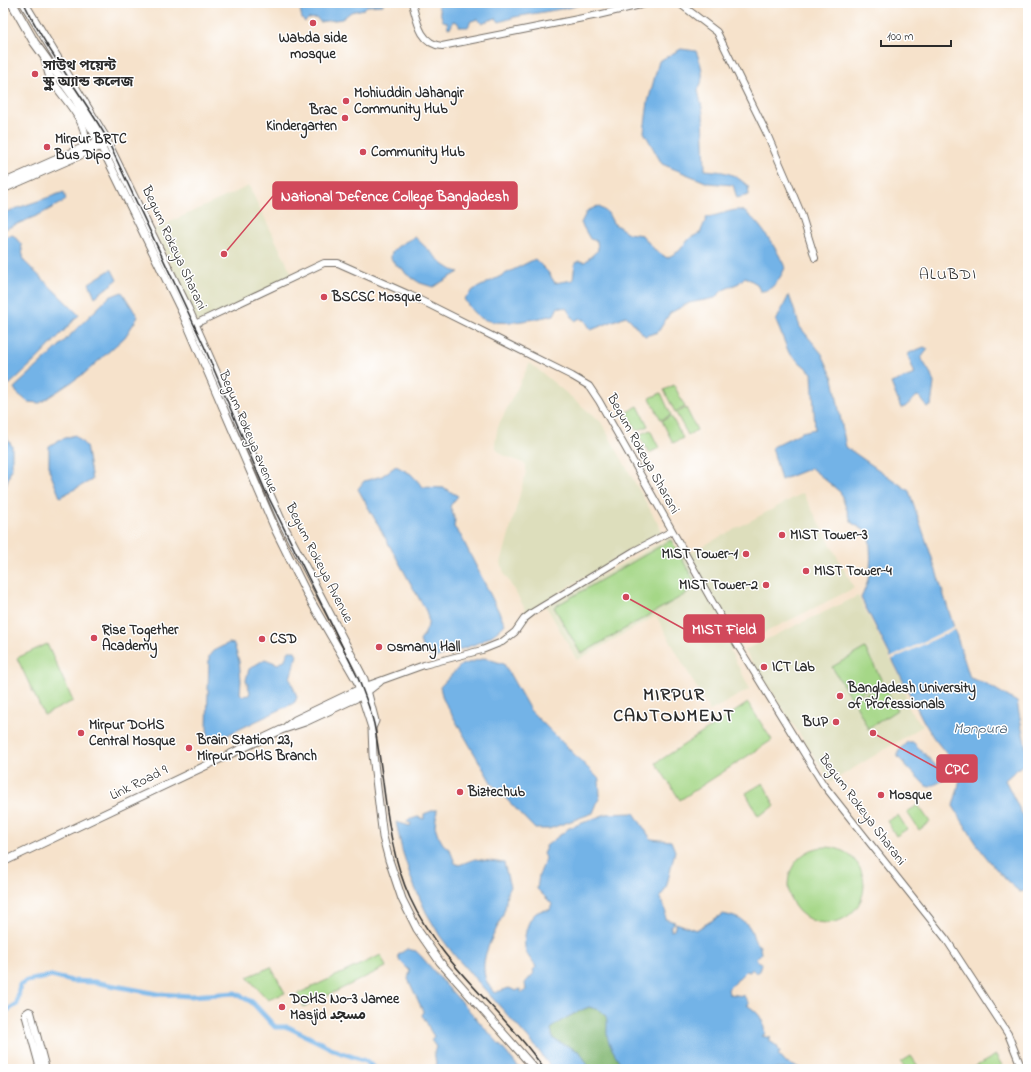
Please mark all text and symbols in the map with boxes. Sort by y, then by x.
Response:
marker: Wabda side mosque [308,18,318,28]
scale bar [881,22,951,48]
place label: Wabda side mosque [279,28,348,65]
text: 100 m [887,28,914,46]
place label: সাউথ পয়েন্ট স্কুল অ্যান্ড কলেজ [42,56,134,93]
marker: সাউথ পয়েন্ট স্কুল অ্যান্ড কলেজ [30,69,40,79]
place label: Mohiuddin Jahangir Community Hub [354,83,464,122]
marker: Mohiuddin Jahangir Community Hub [341,96,351,106]
place label: Brac Kindergarten [266,100,338,139]
marker: Brac Kindergarten [340,113,350,123]
place label: Mirpur BRTC Bus Dipo [54,129,127,166]
marker: Mirpur BRTC Bus Dipo [42,142,52,152]
place label: Community Hub [371,142,465,165]
marker: Community Hub [358,147,368,157]
street label: Begum Rokeya Sharani [135,182,212,314]
callout: National Defence College Bangladesh [273,182,517,209]
text: National Defence College Bangladesh [281,186,509,210]
district label: ALUBDI [919,263,977,287]
place label: BSCSC Mosque [331,287,422,308]
marker: BSCSC Mosque [319,292,329,302]
street label: Begum Rokeya avenue [211,367,284,497]
street label: Begum Rokeya Sharani [600,389,685,518]
street label: Begum Rokeya Avenue [278,499,359,628]
place label: MIST Tower-3 [790,525,868,546]
marker: MIST Tower-3 [777,530,787,540]
place label: MIST Tower-1 [661,544,739,565]
marker: MIST Tower-1 [741,549,751,559]
place label: MIST Tower-4 [814,561,892,582]
marker: MIST Tower-4 [801,566,811,576]
place label: MIST Tower-2 [679,575,758,596]
marker: MIST Tower-2 [761,580,771,590]
callout: MIST Field [684,615,764,642]
text: MIST Field [692,619,757,641]
place label: Rise Together Academy [101,620,179,659]
place label: CSD [270,629,297,650]
marker: Rise Together Academy [89,633,99,643]
marker: CSD [257,634,267,644]
place label: Osmany Hall [387,637,461,660]
marker: Osmany Hall [374,642,384,652]
place label: ICT Lab [772,657,815,678]
marker: ICT Lab [759,662,769,672]
place label: Bangladesh University of Professionals [847,678,976,715]
district label: MIRPUR CANTONMENT [613,683,735,730]
marker: Bangladesh University of Professionals [835,691,845,701]
place label: BUP [801,712,829,733]
place label: Mirpur DOHS Central Mosque [89,715,176,752]
marker: BUP [831,717,841,727]
water label: Monpura [953,718,1008,740]
marker: Mirpur DOHS Central Mosque [76,728,86,738]
place label: Brain Station 23, Mirpur DOHS Branch [196,730,317,767]
marker: Brain Station 23, Mirpur DOHS Branch [184,743,194,753]
street label: Begum Rokeya Sharani [812,749,911,871]
callout: CPC [937,755,977,782]
text: CPC [945,759,970,781]
street label: Link Road 9 [106,760,172,806]
place label: Biztechub [467,782,526,803]
place label: Mosque [889,785,933,806]
marker: Biztechub [455,787,465,797]
marker: Mosque [876,790,886,800]
place label: DOHS No-3 Jamee Masjid مسجد [289,989,400,1026]
marker: DOHS No-3 Jamee Masjid مسجد [277,1002,287,1012]

